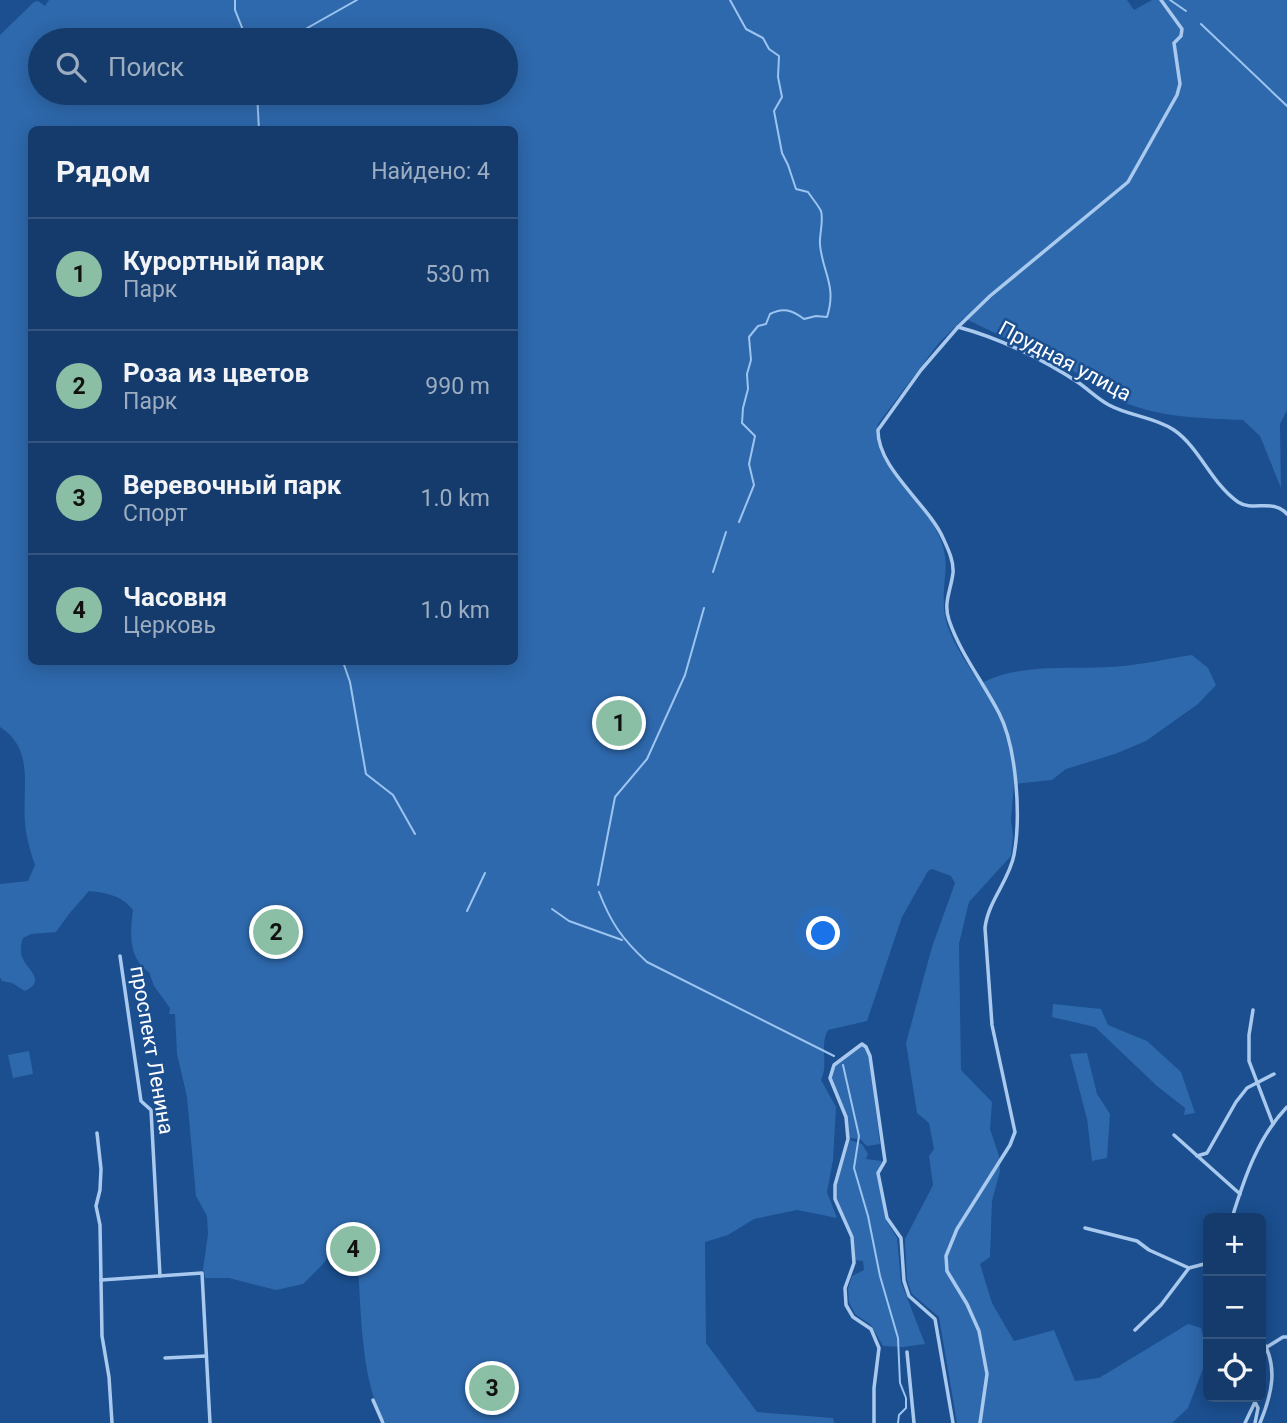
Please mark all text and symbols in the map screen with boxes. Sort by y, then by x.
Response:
search box [28,28,518,105]
icon: search [52,48,90,86]
text: Поиск [108,52,184,82]
text: Рядом [56,154,151,189]
text: Найдено: 4 [371,158,490,185]
text: Курортный парк [123,246,324,276]
text: 1 [72,261,86,288]
text: 530 m [425,261,490,288]
text: Парк [123,276,177,303]
street label: Прудная улица [995,316,1135,406]
text: Роза из цветов [123,358,309,388]
text: 2 [72,373,86,400]
text: 990 m [425,373,490,400]
text: Парк [123,388,177,415]
text: Веревочный парк [123,470,341,500]
text: 3 [72,485,86,512]
text: 1.0 km [421,485,490,512]
text: Спорт [123,500,187,527]
text: Часовня [123,582,227,612]
text: 4 [72,597,86,624]
text: 1.0 km [421,597,490,624]
text: Церковь [123,612,216,639]
pin: 1 [596,697,642,749]
pin: 2 [253,906,299,958]
your location [806,916,840,950]
street label: проспект Ленина [125,964,179,1136]
map controls [1203,1213,1266,1402]
button: + [1203,1213,1266,1276]
pin: 4 [330,1223,376,1275]
button: − [1203,1276,1266,1339]
button: locate [1203,1339,1266,1402]
pin: 3 [469,1362,515,1414]

